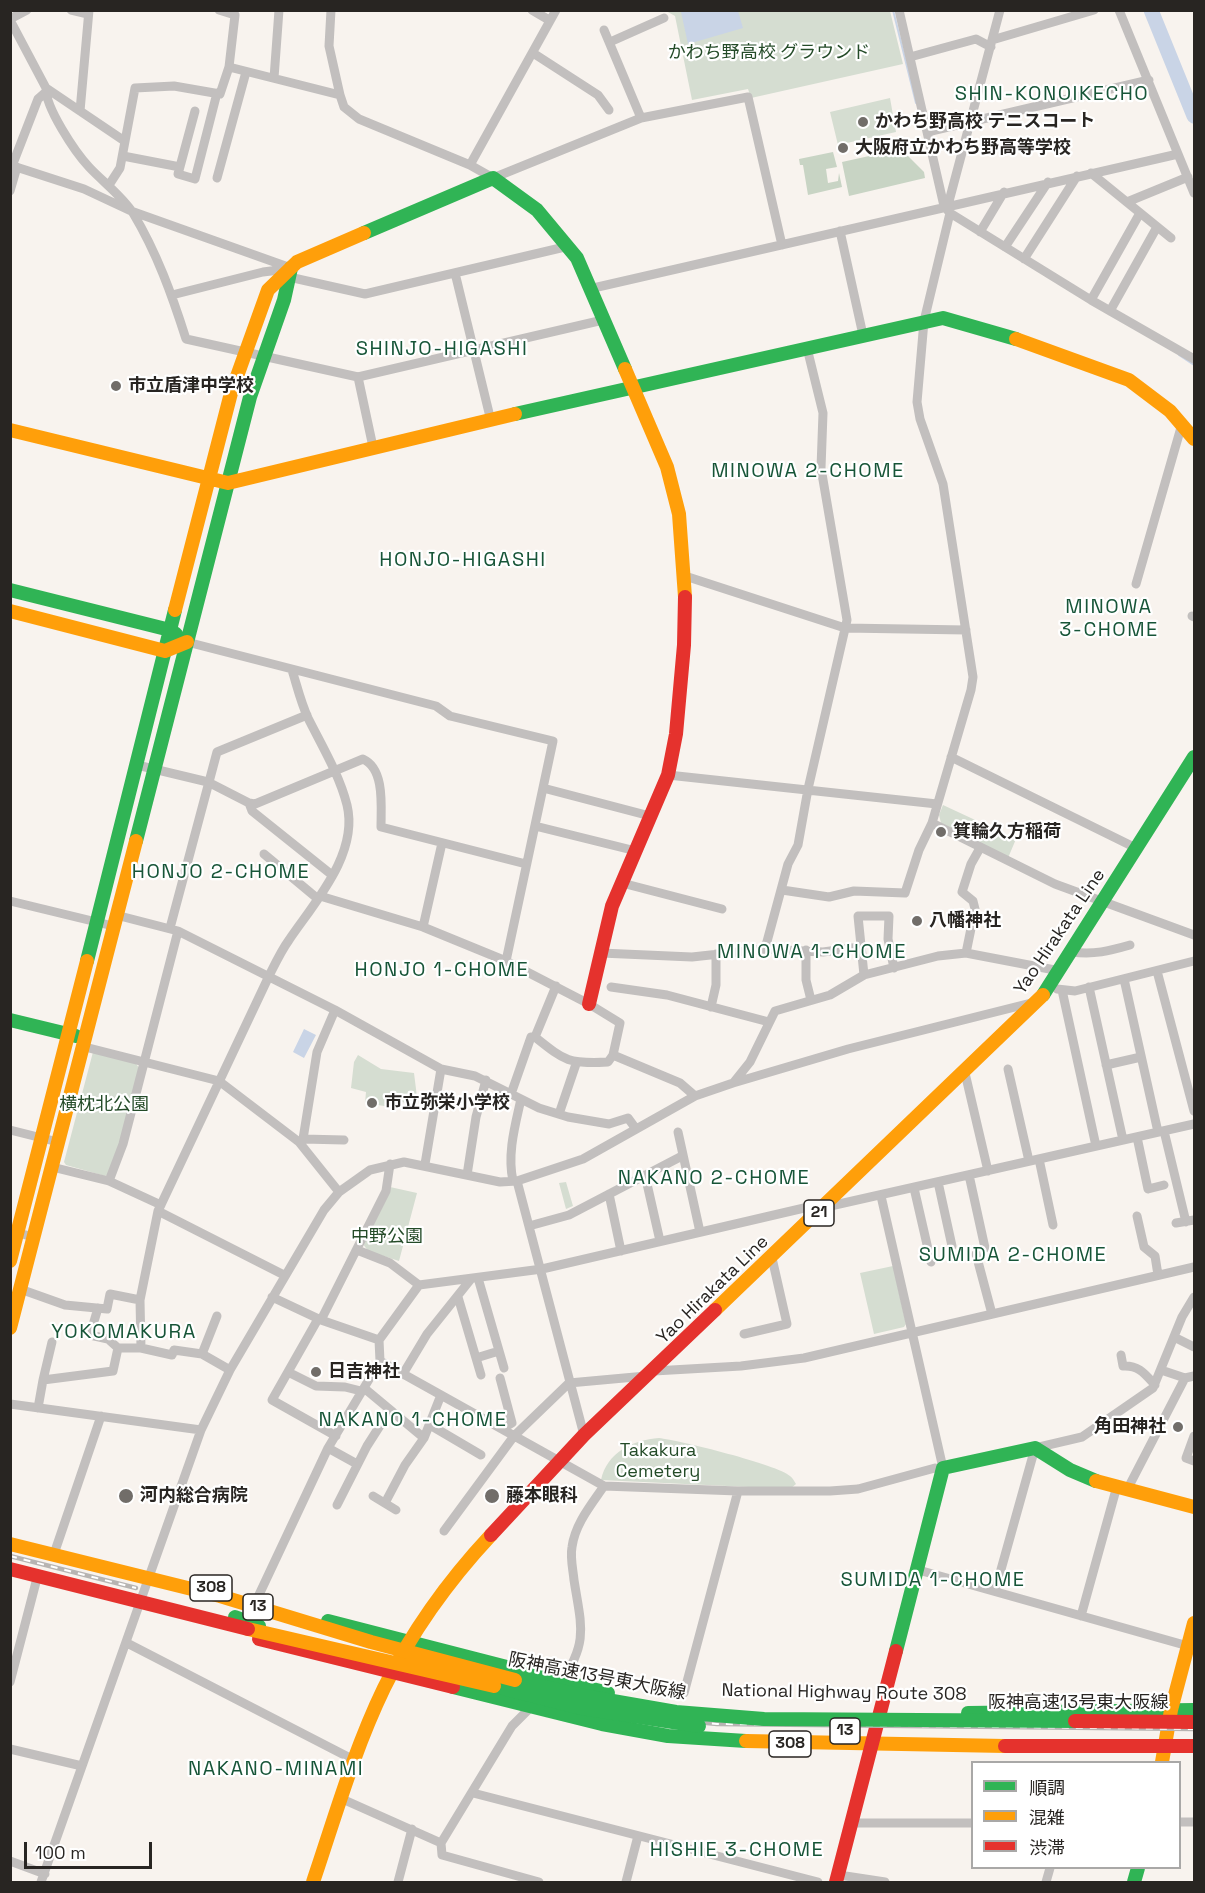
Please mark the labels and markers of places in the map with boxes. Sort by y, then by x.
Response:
place label: かわち野高校 テニスコート [875,111,1096,133]
marker: かわち野高校 テニスコート [856,115,870,129]
place label: 大阪府立かわち野高等学校 [855,137,1071,159]
marker: 大阪府立かわち野高等学校 [836,141,850,155]
place label: 市立盾津中学校 [128,375,254,397]
marker: 市立盾津中学校 [109,379,123,393]
place label: 箕輪久方稲荷 [953,821,1061,843]
marker: 箕輪久方稲荷 [934,825,948,839]
place label: 八幡神社 [929,910,1001,932]
marker: 八幡神社 [910,914,924,928]
place label: 市立弥栄小学校 [384,1092,510,1114]
marker: 市立弥栄小学校 [365,1096,379,1110]
place label: 日吉神社 [328,1361,400,1383]
marker: 日吉神社 [309,1365,323,1379]
place label: 角田神社 [1094,1416,1166,1438]
marker: 角田神社 [1171,1420,1185,1434]
place label: 河内総合病院 [140,1485,248,1507]
place label: 藤本眼科 [506,1485,578,1507]
marker: 河内総合病院 [117,1487,135,1505]
marker: 藤本眼科 [483,1487,501,1505]

